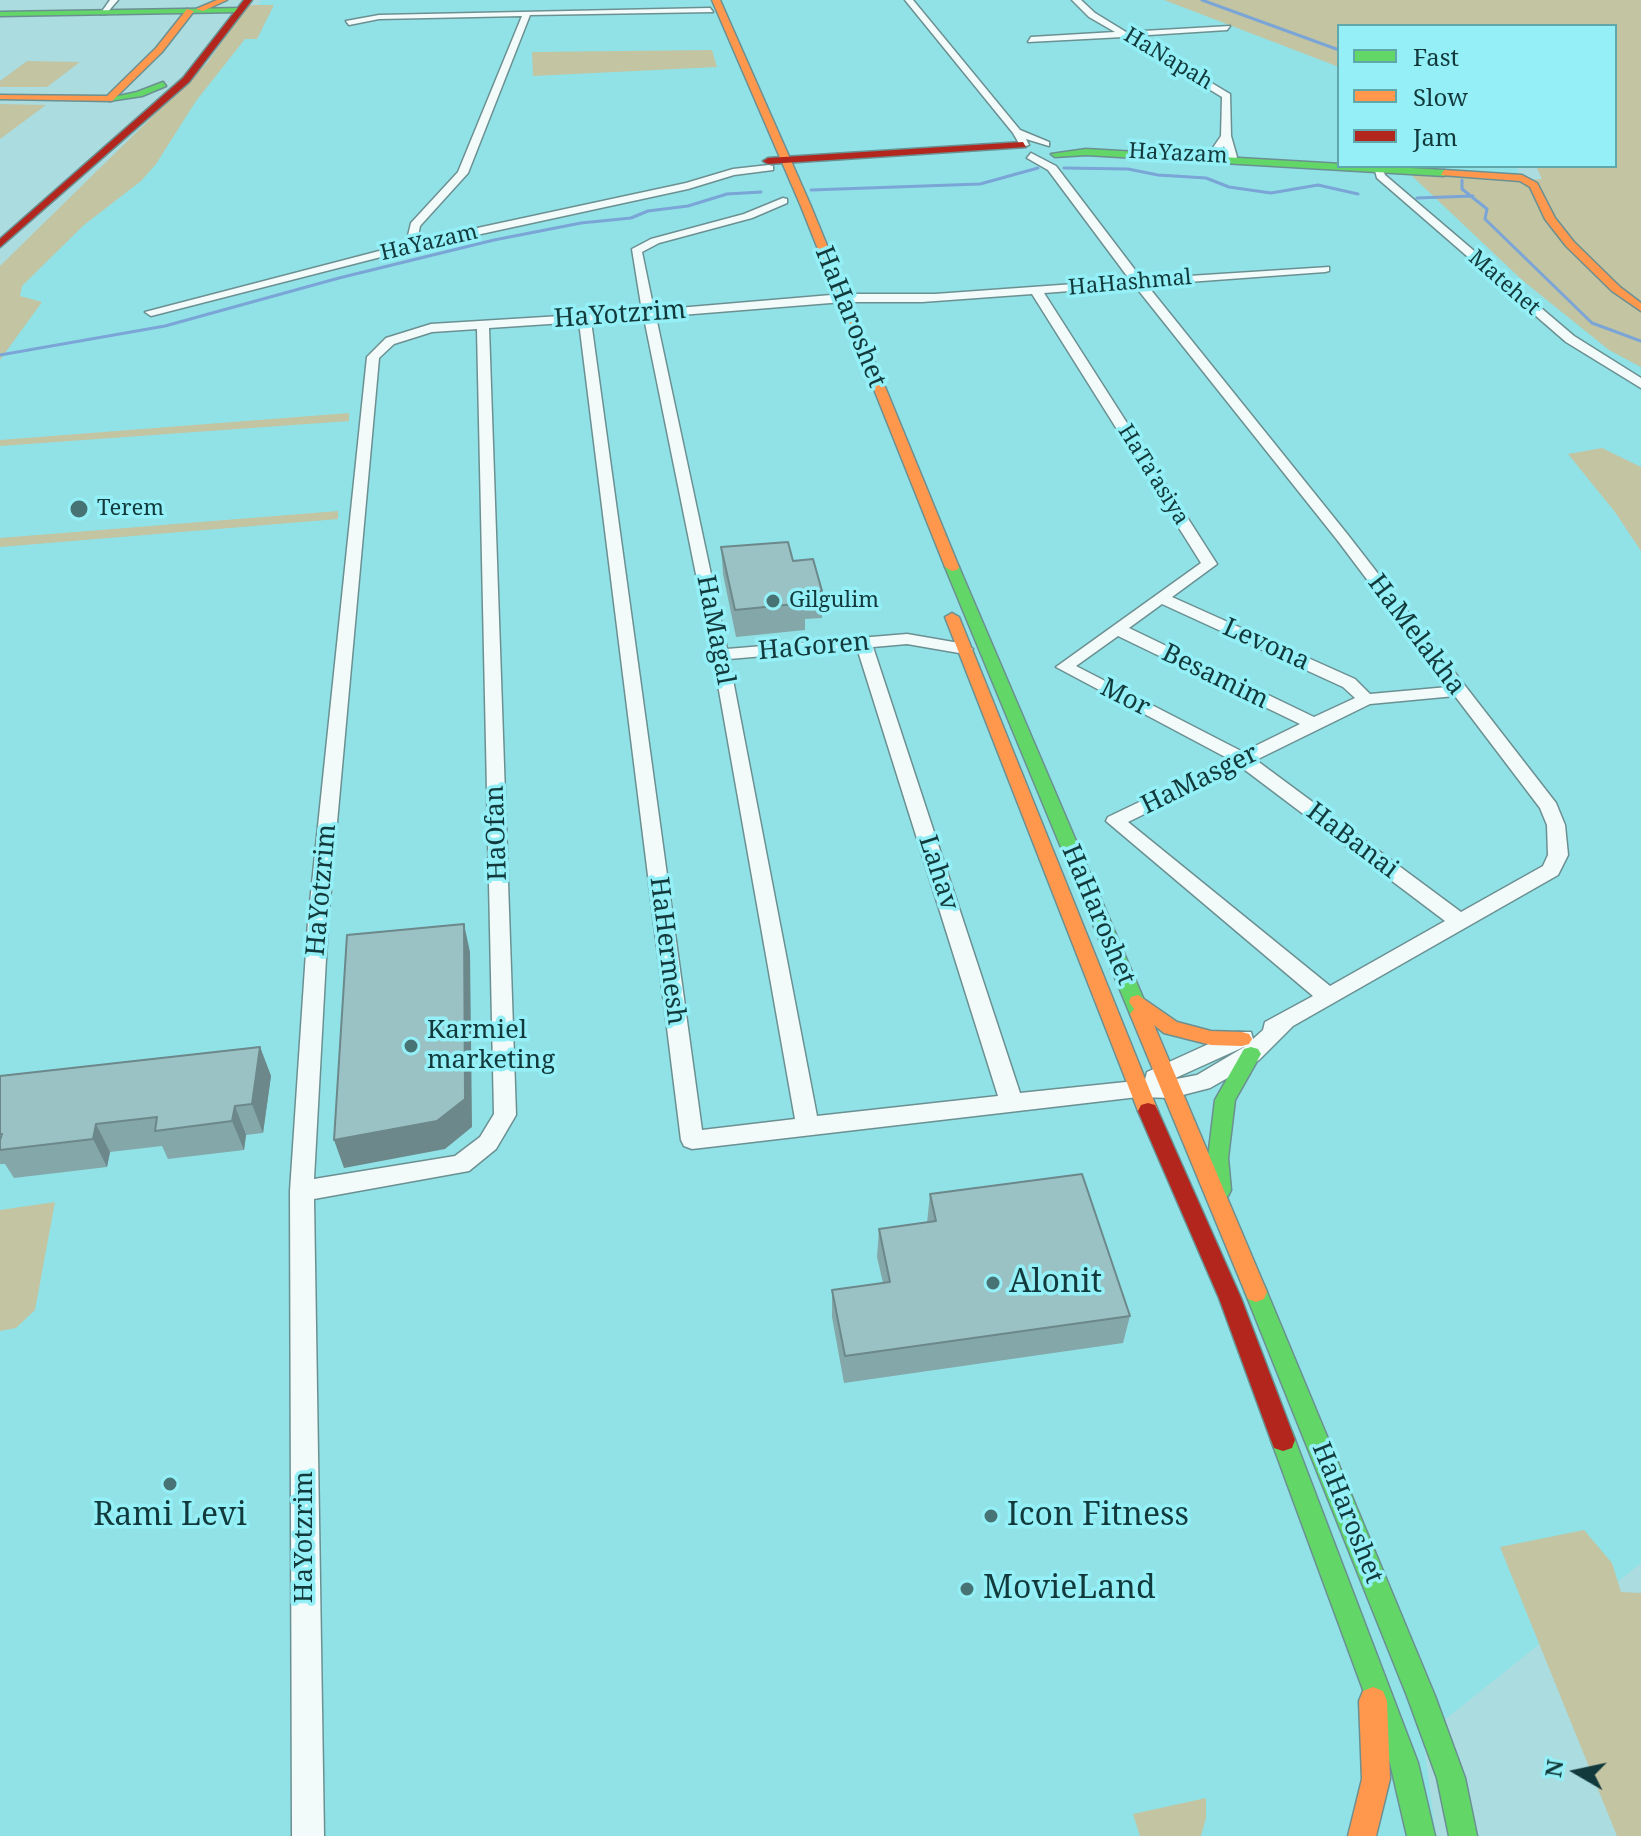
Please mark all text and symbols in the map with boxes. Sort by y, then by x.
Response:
street label: HaNapah [1119,22,1217,96]
legend [1337,24,1617,168]
text: Fast [1413,40,1459,73]
text: Slow [1413,80,1468,113]
text: Jam [1413,120,1458,153]
street label: HaYazam [1128,138,1228,170]
street label: HaYazam [378,219,480,267]
street label: HaHaroshet [808,242,892,392]
street label: Matehet [1463,245,1545,321]
street label: HaHashmal [1067,264,1193,302]
street label: HaYotzrim [553,295,687,335]
street label: HaTa'asiya [1112,420,1194,530]
place label: Terem [97,496,164,522]
marker: Terem [68,498,90,520]
street label: HaMelakha [1361,569,1471,701]
street label: HaMagal [689,573,741,687]
place label: Gilgulim [789,588,879,614]
marker: Gilgulim [764,592,782,610]
street label: Levona [1218,612,1314,678]
street label: HaGoren [757,627,871,667]
street label: Besamim [1157,638,1273,716]
street label: Mor [1095,672,1155,724]
street label: HaMasger [1136,738,1264,822]
street label: HaOfan [480,785,514,881]
street label: HaBanai [1300,796,1404,886]
street label: HaYotzrim [301,823,343,957]
street label: Lahav [911,832,965,914]
street label: HaHaroshet [1055,840,1141,990]
street label: HaHermesh [642,875,692,1027]
place label: Karmiel marketing [427,1015,555,1076]
marker: Karmiel marketing [402,1037,420,1055]
place label: Alonit [1009,1264,1102,1302]
marker: Alonit [984,1274,1002,1292]
street label: HaHaroshet [1305,1438,1389,1588]
street label: HaYotzrim [289,1471,321,1603]
marker: Rami Levi [161,1475,179,1493]
place label: Rami Levi [93,1497,247,1535]
place label: Icon Fitness [1007,1497,1189,1535]
marker: Icon Fitness [982,1507,1000,1525]
place label: MovieLand [983,1570,1156,1608]
marker: MovieLand [958,1580,976,1598]
north arrow [1537,1732,1617,1812]
text: N [1537,1757,1569,1779]

